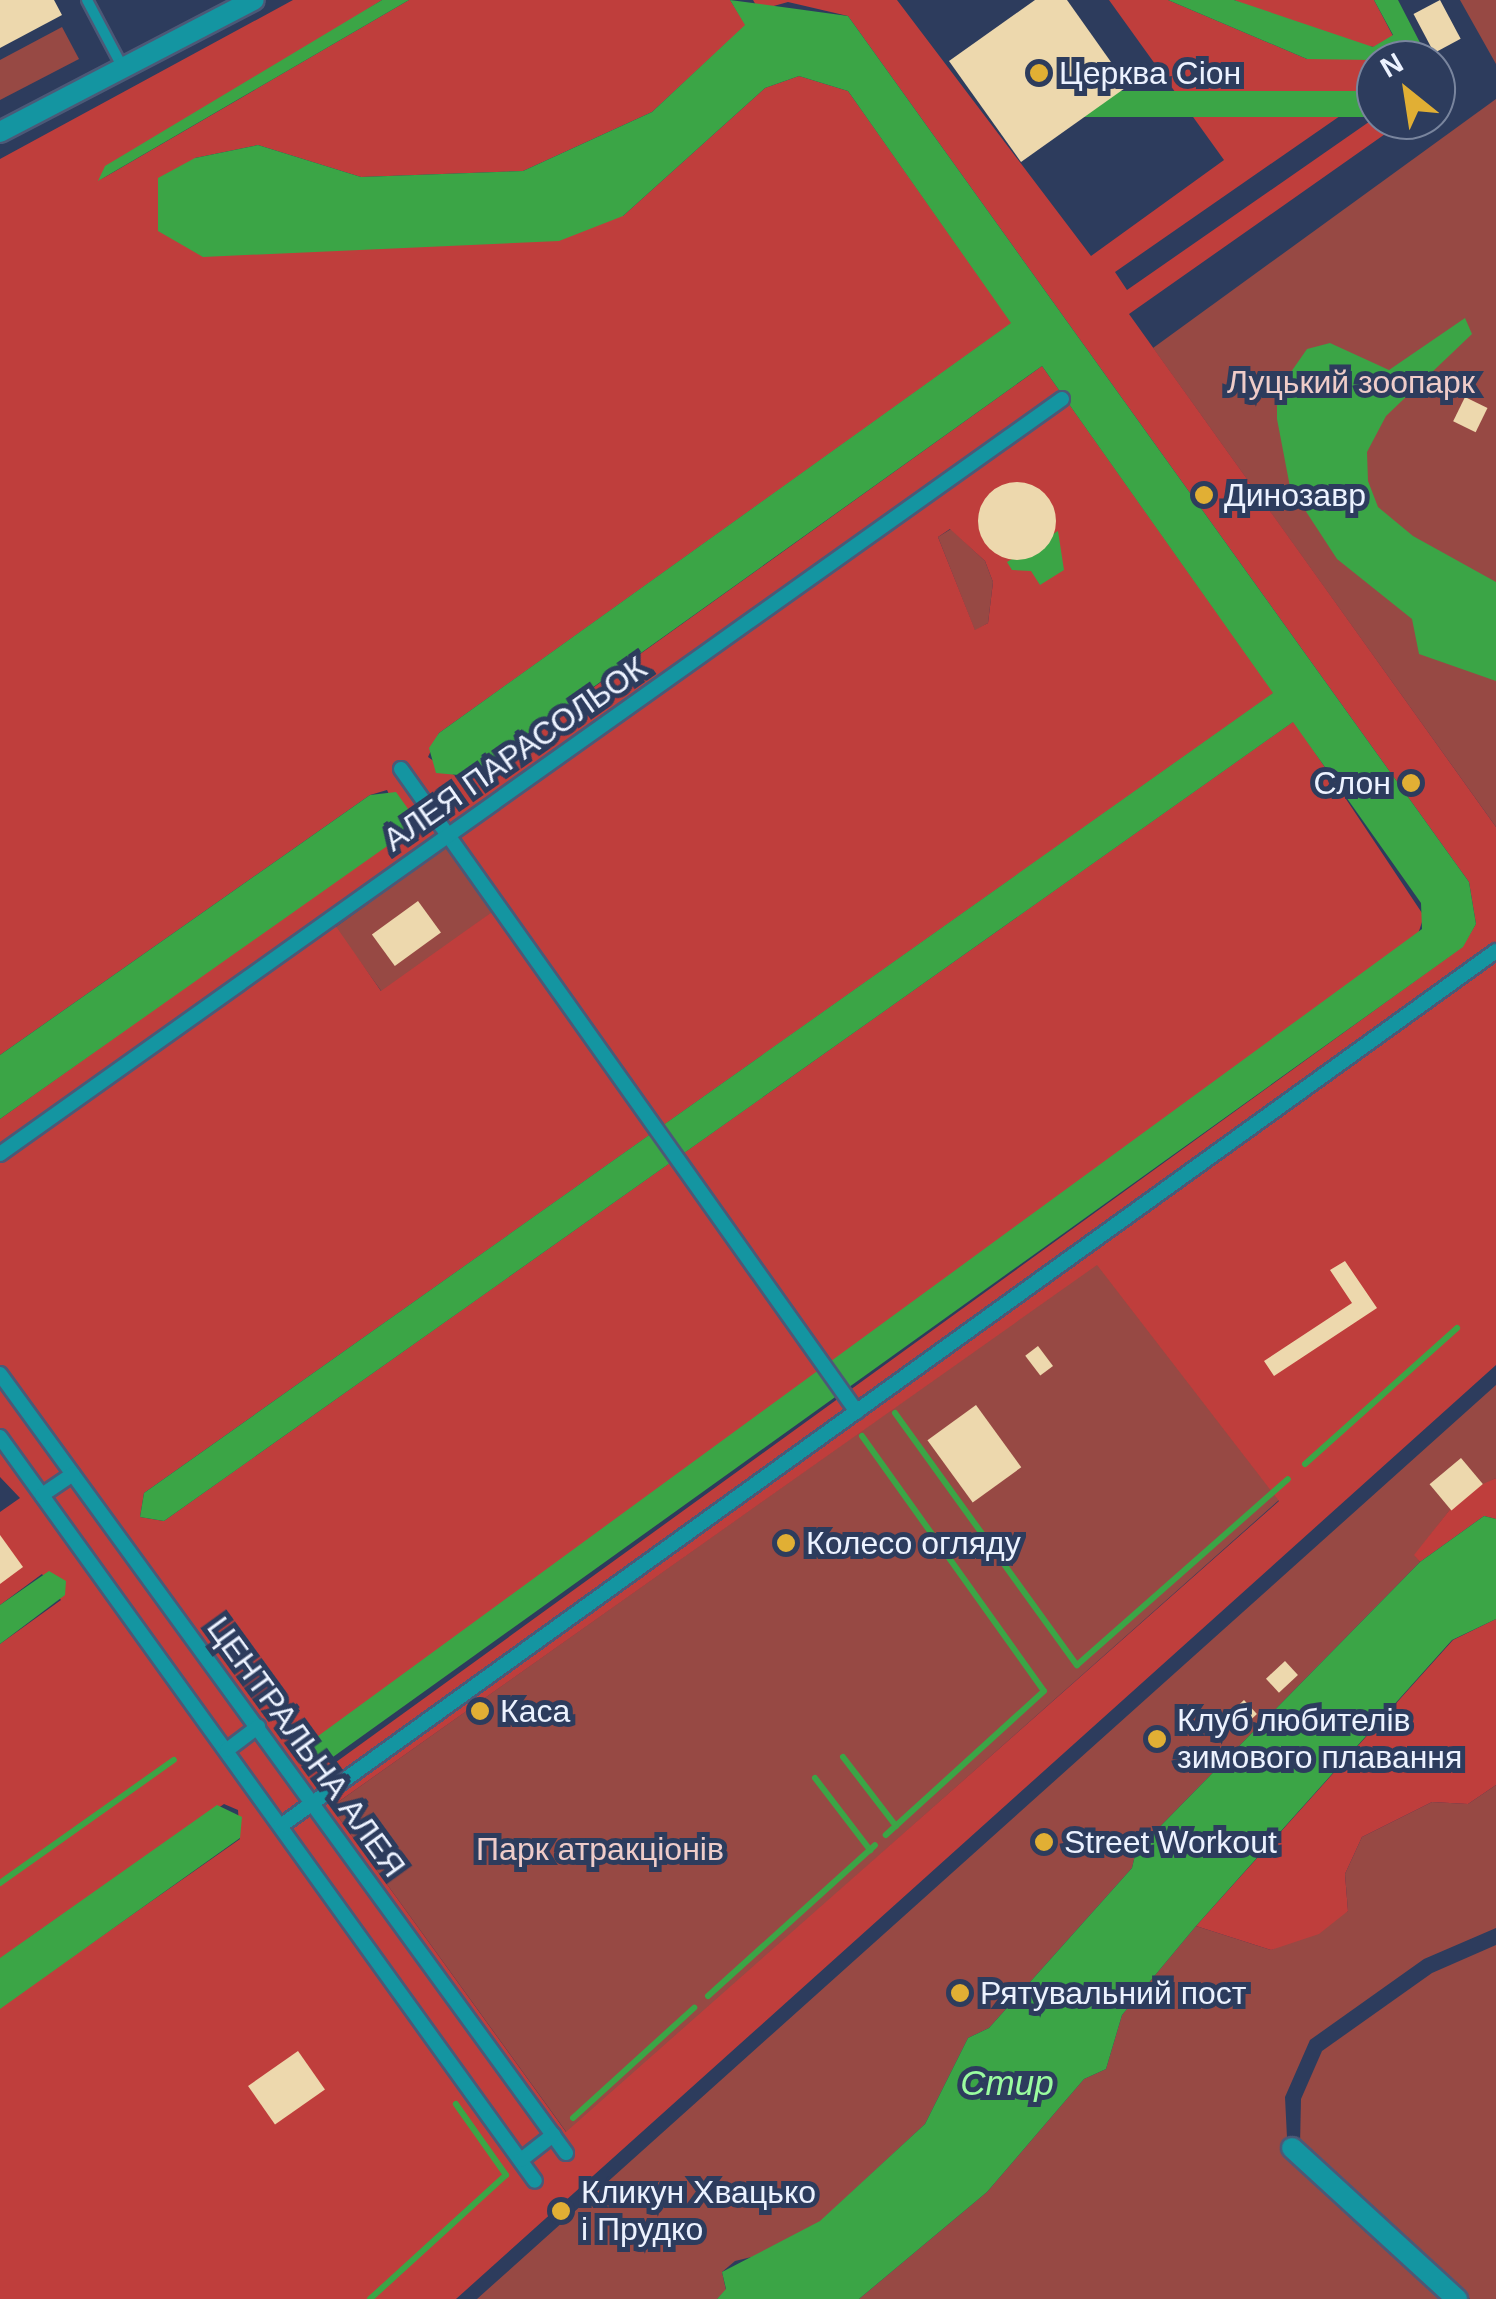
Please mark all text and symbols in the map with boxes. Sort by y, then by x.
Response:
north arrow [1356,40,1456,140]
text: N [1375,47,1408,84]
place label: Церква Сіон [1059,54,1241,92]
marker: Церква Сіон [1028,62,1050,84]
park label: Луцький зоопарк [1227,363,1475,401]
place label: Динозавр [1224,476,1366,514]
marker: Динозавр [1193,484,1215,506]
street label: АЛЕЯ ПАРАСОЛЬОК [376,649,654,859]
place label: Слон [1313,764,1391,802]
marker: Слон [1400,772,1422,794]
place label: Колесо огляду [806,1524,1021,1562]
marker: Колесо огляду [775,1532,797,1554]
street label: ЦЕНТРАЛЬНА АЛЕЯ [199,1610,413,1884]
place label: Каса [500,1692,570,1730]
marker: Каса [469,1700,491,1722]
place label: Клуб любителів зимового плавання [1177,1702,1462,1777]
marker: Клуб любителів зимового плавання [1146,1728,1168,1750]
place label: Street Workout [1064,1823,1277,1861]
park label: Парк атракціонів [476,1830,724,1868]
marker: Street Workout [1033,1831,1055,1853]
place label: Рятувальний пост [980,1974,1246,2012]
marker: Рятувальний пост [949,1982,971,2004]
water label: Стир [960,2062,1054,2104]
place label: Кликун Хвацько і Прудко [581,2174,816,2249]
marker: Кликун Хвацько і Прудко [550,2200,572,2222]

